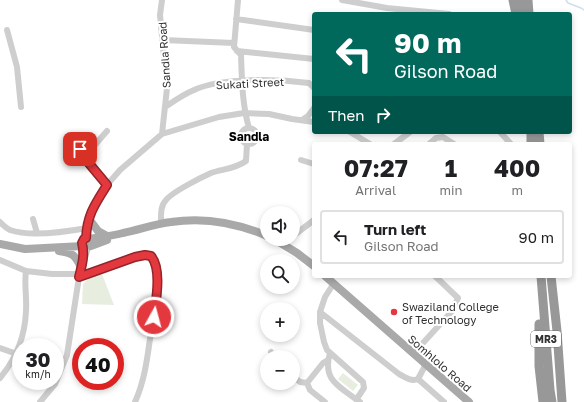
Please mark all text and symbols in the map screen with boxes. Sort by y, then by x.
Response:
street label: Sandla Road [155,22,173,88]
text: 90 m [394,26,461,59]
icon: left [328,28,380,80]
text: Gilson Road [394,60,497,82]
street label: Sukati Street [215,75,285,91]
icon: right [372,104,394,126]
text: Then [328,106,364,124]
district label: Sandla [229,129,269,144]
pin [63,132,97,166]
icon: arrive [69,138,91,160]
text: 07:27 [344,153,408,182]
text: 1 [445,153,457,182]
text: 400 [494,153,540,182]
text: Arrival [355,182,396,198]
text: min [439,182,462,198]
text: m [511,182,523,198]
map controls [260,206,300,390]
button: sound [260,206,300,246]
text: Turn left [364,220,426,238]
icon: left [330,226,352,248]
text: 90 m [519,228,554,246]
text: Gilson Road [364,238,439,254]
button: search [260,254,300,294]
position arrow [133,296,175,338]
place label: Swaziland College of Technology [402,300,499,326]
button: + [260,302,300,342]
marker: Swaziland College of Technology [389,307,399,317]
road number: MR3 [531,331,561,347]
street label: Somhlolo Road [406,332,474,394]
speed limit sign: 40 [72,338,124,390]
text: 30 [25,347,51,371]
button: − [260,350,300,390]
text: km/h [25,368,51,380]

